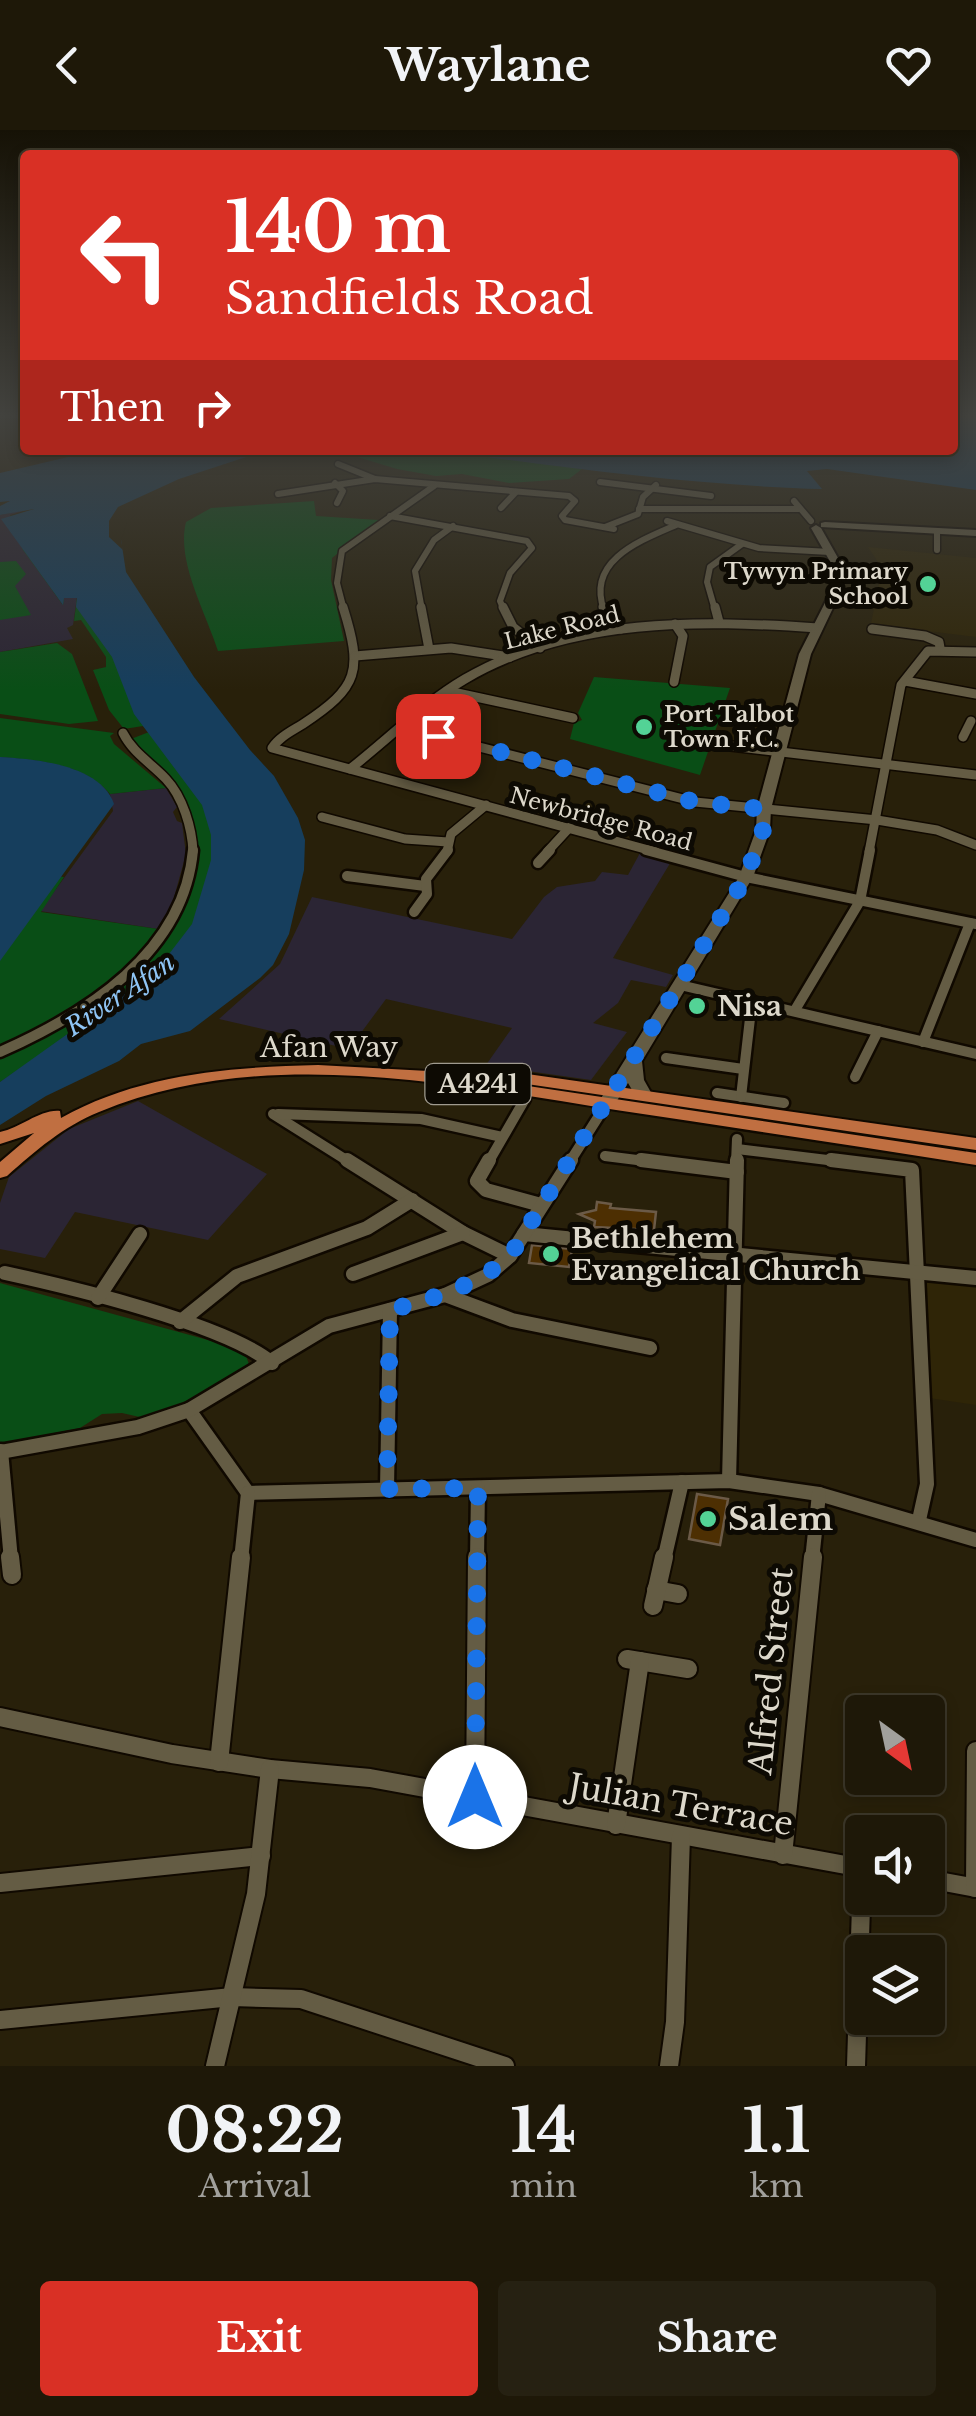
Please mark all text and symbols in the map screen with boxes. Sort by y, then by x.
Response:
text: Waylane [385,37,591,93]
icon: back [40,38,95,93]
icon: heart [881,38,936,93]
text: 140 m [225,184,451,271]
icon: left [60,190,190,320]
text: Sandfields Road [225,270,594,326]
icon: right [185,380,240,435]
text: Then [60,384,165,431]
place label: Tywyn Primary School [724,558,909,610]
marker: Tywyn Primary School [917,573,939,595]
street label: Lake Road [501,601,623,655]
pin [396,694,481,779]
place label: Port Talbot Town F.C. [664,701,795,753]
icon: arrive [411,709,466,764]
marker: Port Talbot Town F.C. [633,716,655,738]
street label: Newbridge Road [507,782,695,856]
water label: River Afan [59,947,181,1043]
place label: Nisa [717,989,782,1024]
marker: Nisa [686,995,708,1017]
street label: Afan Way [259,1030,398,1065]
road number: A4241 [426,1064,530,1104]
place label: Bethlehem Evangelical Church [571,1221,861,1288]
marker: Bethlehem Evangelical Church [540,1243,562,1265]
place label: Salem [728,1499,833,1539]
marker: Salem [697,1508,719,1530]
street label: Alfred Street [740,1565,802,1778]
north arrow [845,1695,945,1795]
map controls [845,1695,945,2035]
position arrow [423,1745,527,1849]
street label: Julian Terrace [562,1765,796,1844]
button: sound [845,1815,945,1915]
button: layers [845,1935,945,2035]
text: 08:22 [166,2094,344,2168]
text: 14 [510,2094,576,2168]
text: 1.1 [743,2094,810,2168]
text: Arrival [198,2166,311,2206]
text: min [510,2166,577,2206]
text: km [749,2166,803,2206]
button: Exit [40,2281,478,2396]
button: Share [498,2281,936,2396]

